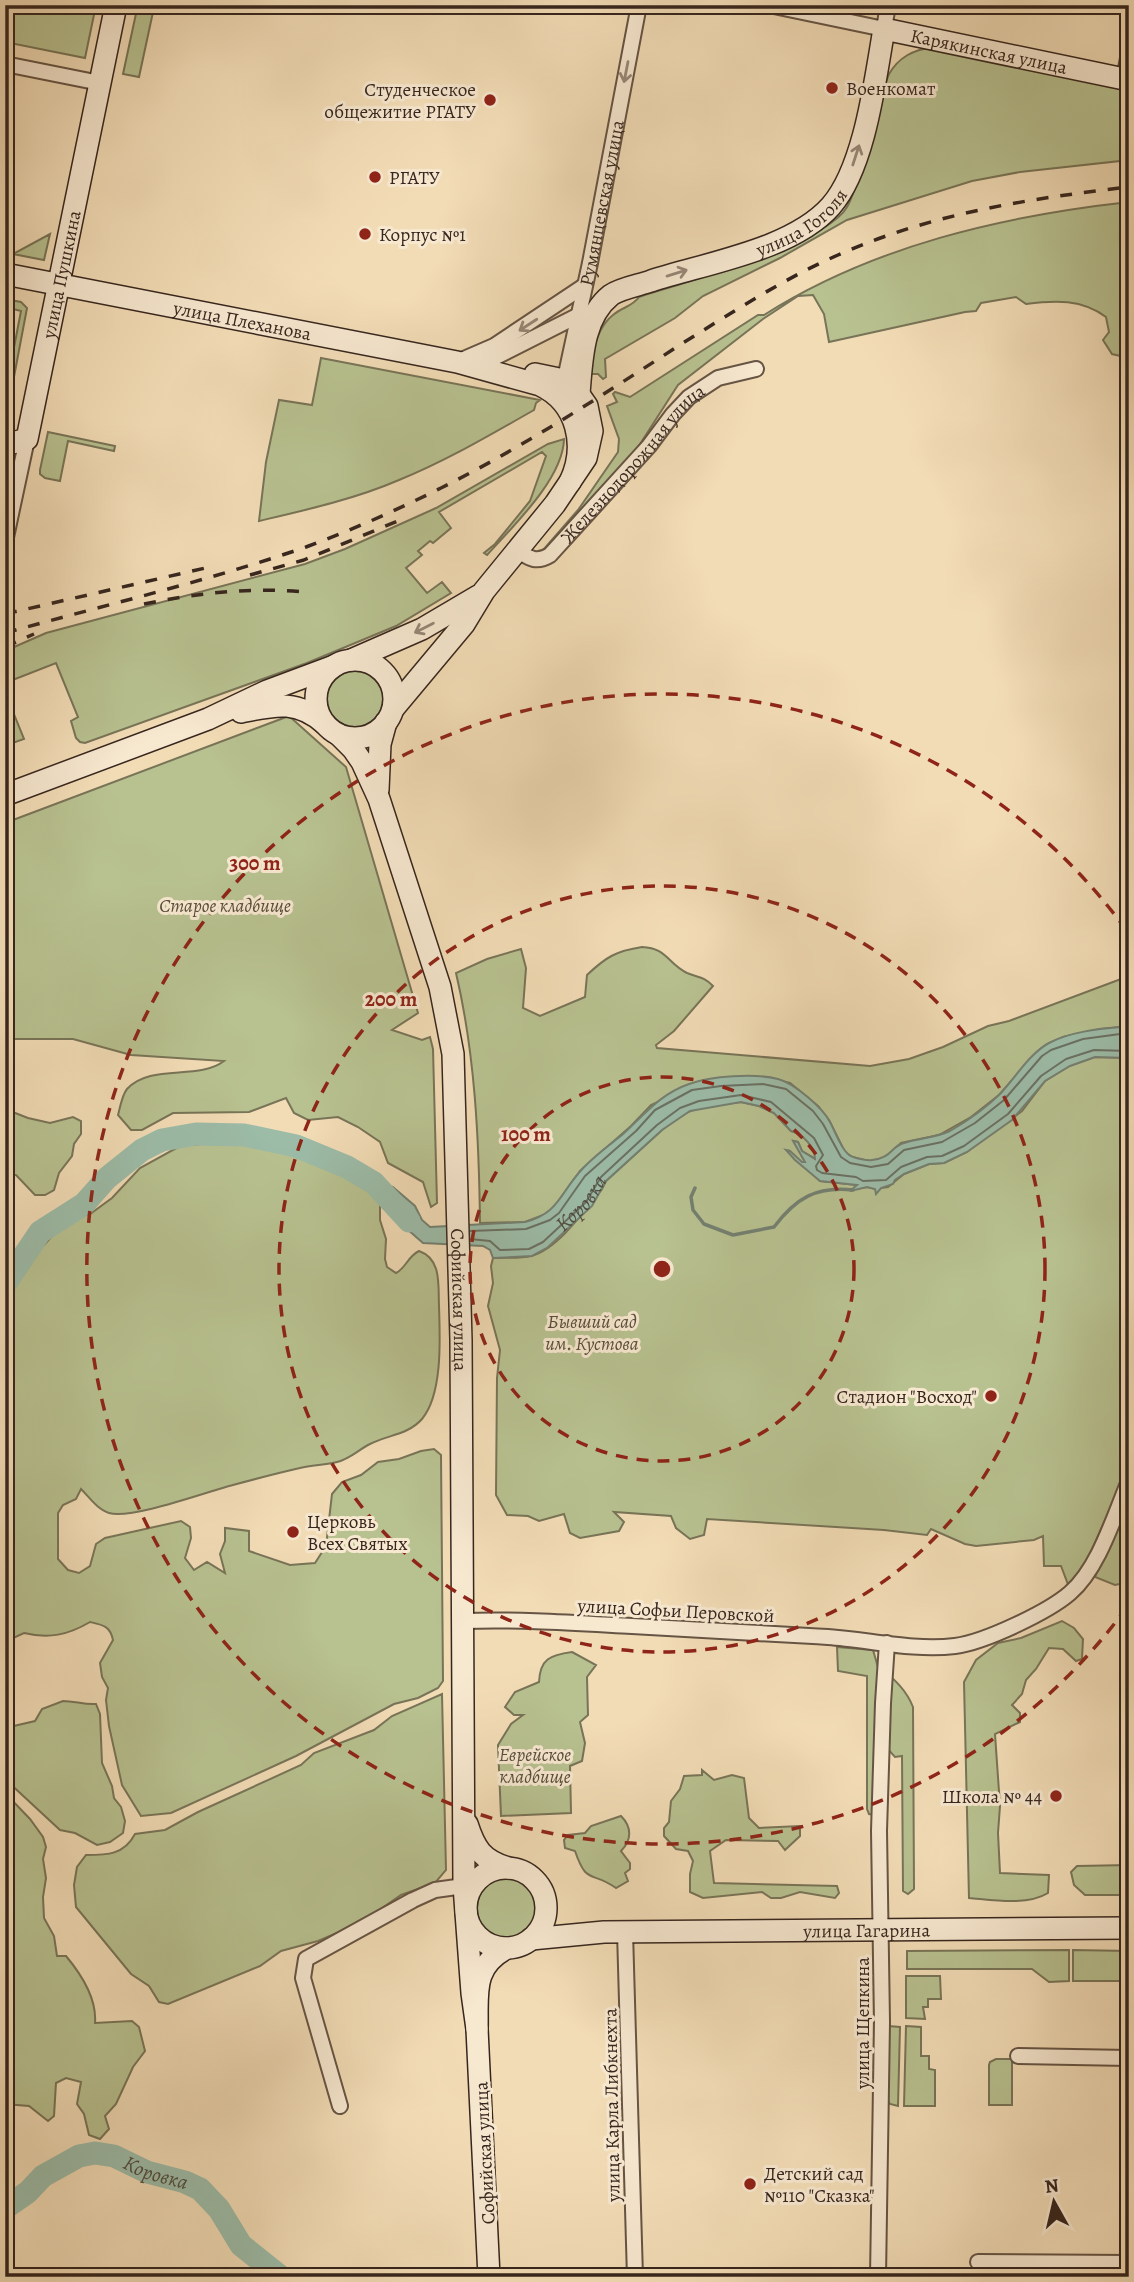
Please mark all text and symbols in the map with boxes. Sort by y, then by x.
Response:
street label: Карякинская улица [908,23,1070,81]
one-way arrow [619,60,633,83]
place label: Военкомат [846,76,936,102]
place label: Студенческое общежитие РГАТУ [324,77,476,125]
marker: Военкомат [824,80,840,96]
marker: Студенческое общежитие РГАТУ [482,92,498,108]
street label: Румянцевская улица [573,118,631,289]
one-way arrow [850,144,863,166]
place label: РГАТУ [389,165,440,191]
marker: РГАТУ [367,169,383,185]
street label: улица Гоголя [752,184,854,263]
street label: улица Пушкина [36,208,88,342]
place label: Корпус №1 [379,222,466,248]
marker: Корпус №1 [357,226,373,242]
one-way arrow [665,266,687,278]
street label: улица Плеханова [170,295,314,347]
one-way arrow [518,318,538,332]
street label: Железнодорожная улица [555,378,710,549]
one-way arrow [415,621,435,635]
text: 300 m [229,849,281,877]
park label: Старое кладбище [159,893,291,919]
text: 200 m [365,985,418,1013]
text: 100 m [501,1120,551,1148]
water label: Коровка [549,1169,613,1238]
street label: Софийская улица [444,1228,473,1371]
centre of rings [650,1257,674,1281]
park label: Бывший сад им. Кустова [545,1309,639,1357]
place label: Стадион "Восход" [837,1384,977,1410]
marker: Стадион "Восход" [983,1388,999,1404]
place label: Церковь Всех Святых [307,1509,408,1557]
marker: Церковь Всех Святых [285,1524,301,1540]
street label: улица Софьи Перовской [576,1593,775,1629]
park label: Еврейское кладбище [499,1742,571,1790]
place label: Школа № 44 [942,1784,1042,1810]
marker: Школа № 44 [1048,1788,1064,1804]
street label: улица Гагарина [802,1918,930,1944]
street label: улица Щепкина [850,1957,876,2090]
street label: улица Карла Либкнехта [597,2008,627,2203]
street label: Софийская улица [468,2081,502,2225]
water label: Коровка [119,2149,191,2196]
place label: Детский сад №110 "Сказка" [764,2161,875,2209]
north arrow [1018,2166,1088,2236]
text: N [1043,2172,1061,2200]
marker: Детский сад №110 "Сказка" [742,2176,758,2192]

